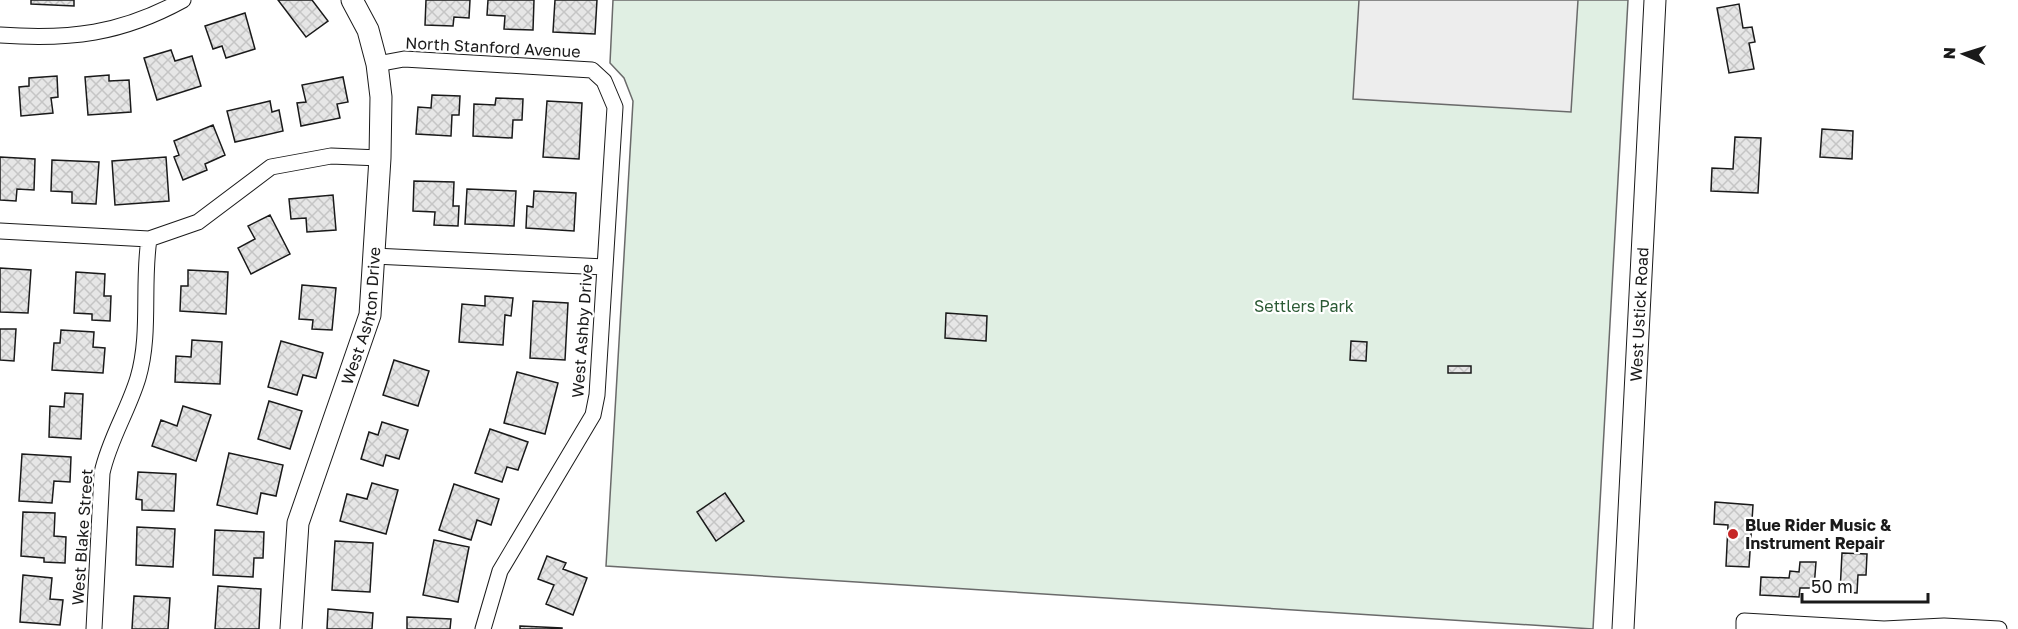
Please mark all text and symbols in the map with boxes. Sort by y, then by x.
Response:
north arrow [1934,24,1994,84]
street label: North Stanford Avenue [405,32,581,62]
text: N [1939,47,1959,60]
street label: West Ashton Drive [337,246,384,387]
street label: West Ustick Road [1626,247,1652,382]
street label: West Ashby Drive [567,263,597,399]
park label: Settlers Park [1254,296,1354,316]
street label: West Blake Street [67,468,97,606]
place label: Blue Rider Music & Instrument Repair [1745,515,1892,553]
marker: Blue Rider Music & Instrument Repair [1726,527,1740,541]
scale bar [1802,566,1928,604]
text: 50 m [1811,575,1853,597]

